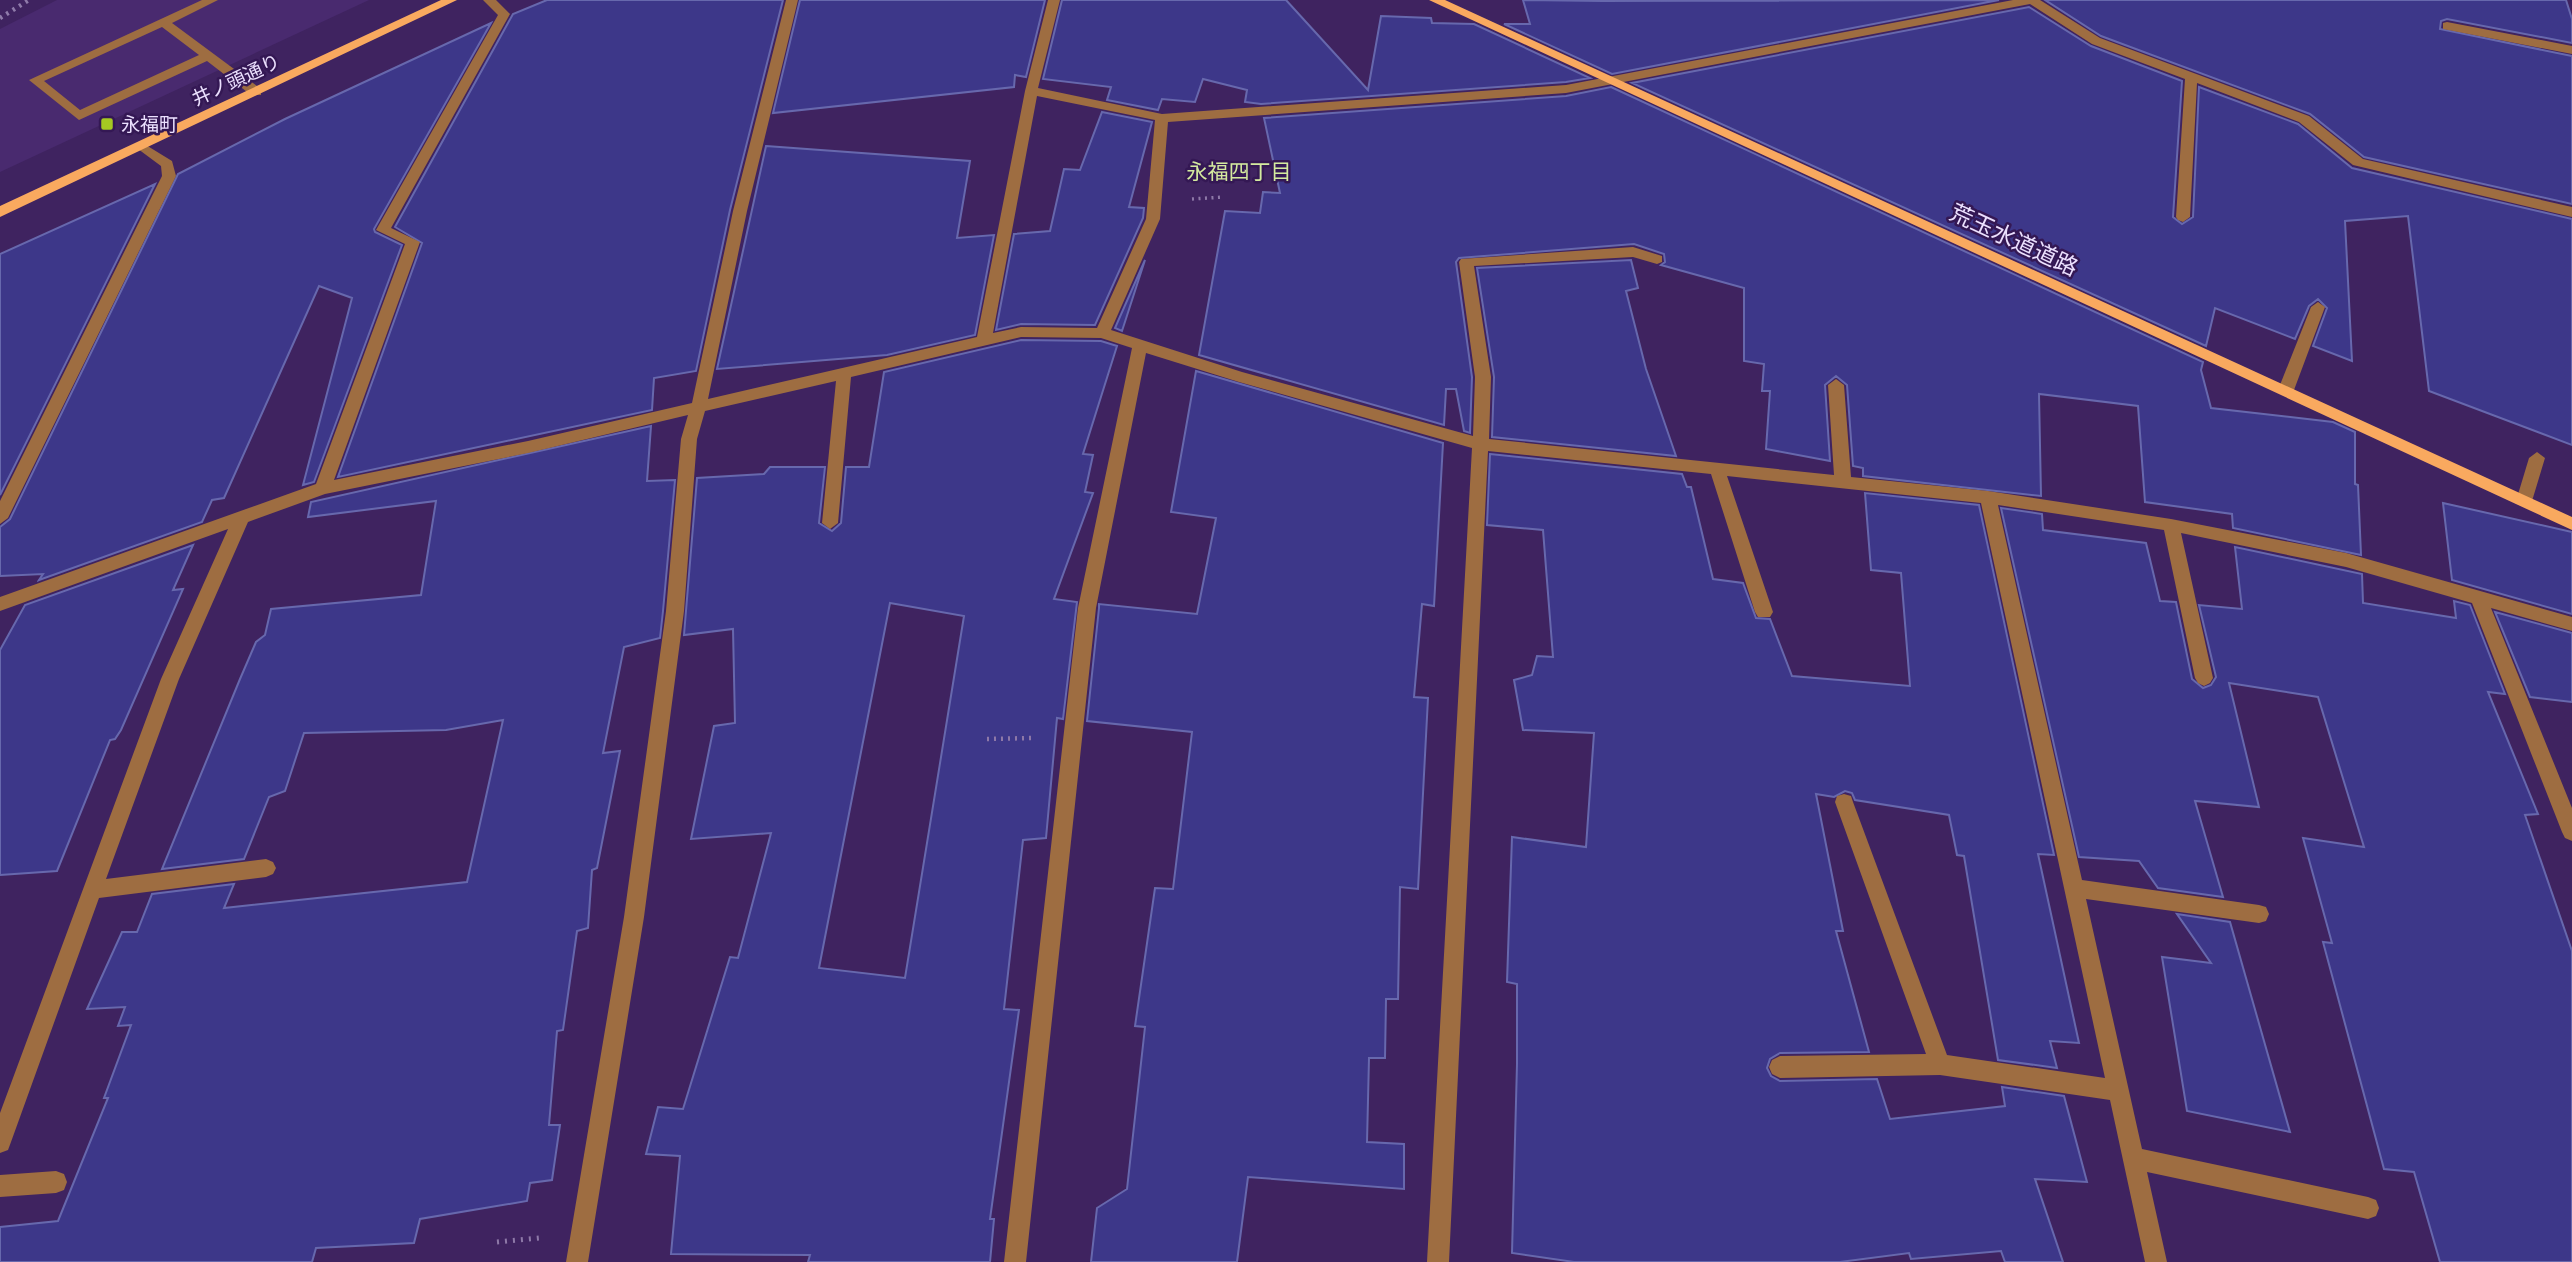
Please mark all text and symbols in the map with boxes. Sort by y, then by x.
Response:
street label: 井ノ頭通り [187,48,285,112]
place label: 永福町 [121,111,178,138]
marker: 永福町 [99,116,115,132]
district label: 永福四丁目 [1187,157,1292,186]
street label: 荒玉水道道路 [1945,196,2083,284]

